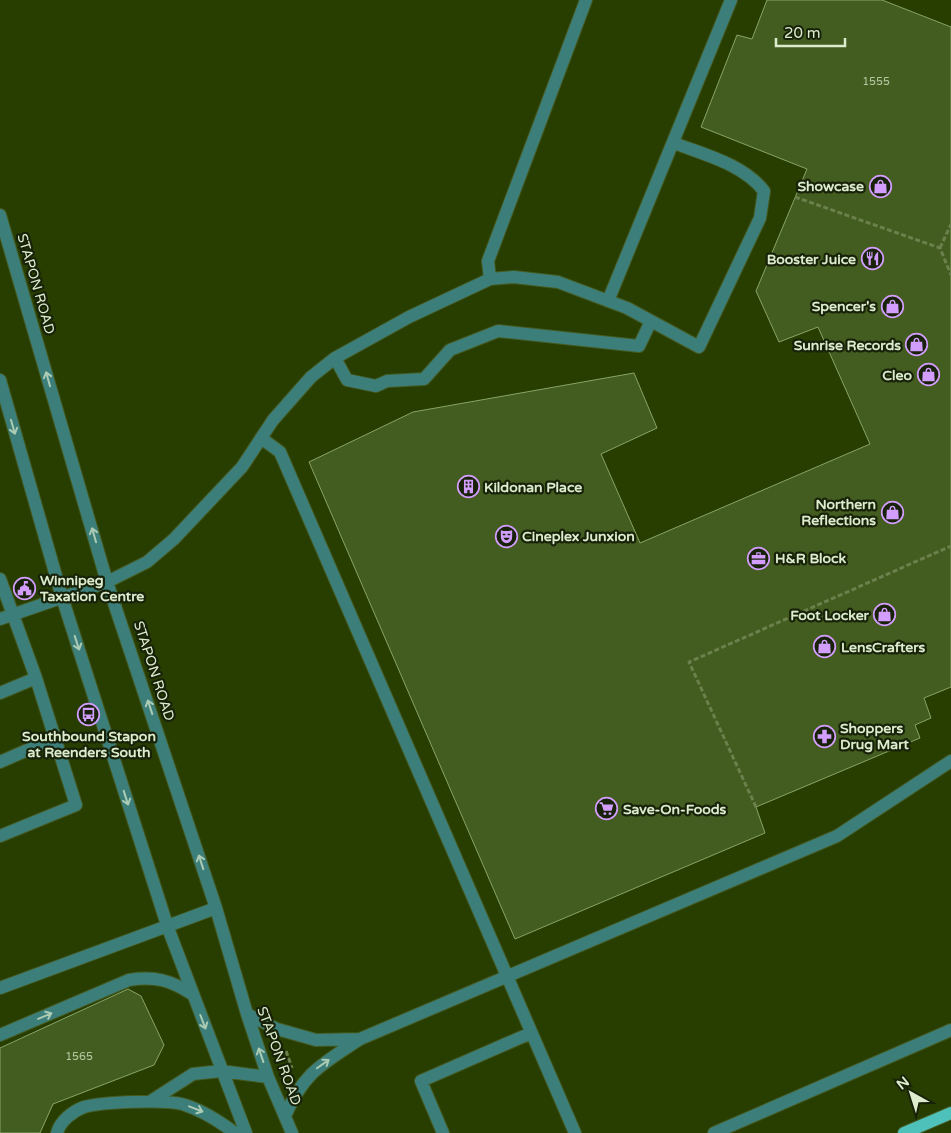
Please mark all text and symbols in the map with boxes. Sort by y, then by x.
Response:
scale bar [776,15,845,47]
text: 20 m [784,24,821,42]
house number: 1555 [862,75,890,88]
shop icon: Showcase [868,174,892,198]
place label: Showcase [798,178,864,195]
street label: STAPON ROAD [14,232,58,336]
restaurant icon: Booster Juice [860,247,884,271]
place label: Booster Juice [767,251,856,268]
shop icon: Spencer's [880,294,904,318]
place label: Spencer's [812,298,876,315]
shop icon: Sunrise Records [905,333,929,357]
place label: Sunrise Records [794,337,901,354]
shop icon: Cleo [916,363,940,387]
place label: Cleo [882,367,912,384]
one-way arrow [43,372,53,388]
one-way arrow [9,418,19,434]
building icon: Kildonan Place [456,475,480,499]
place label: Kildonan Place [484,479,582,496]
place label: Northern Reflections [801,496,876,529]
shop icon: Northern Reflections [880,500,904,524]
theatre icon: Cineplex Junxion [494,524,518,548]
one-way arrow [88,528,98,544]
place label: Cineplex Junxion [522,528,635,545]
office icon: H&R Block [747,546,771,570]
place label: H&R Block [775,550,846,567]
place label: Winnipeg Taxation Centre [39,572,144,605]
public building icon: Winnipeg Taxation Centre [12,576,36,600]
shop icon: Foot Locker [873,603,897,627]
place label: Foot Locker [790,607,870,624]
street label: STAPON ROAD [130,619,178,723]
one-way arrow [72,635,82,651]
shop icon: LensCrafters [813,635,837,659]
place label: LensCrafters [841,639,926,656]
one-way arrow [145,700,154,716]
bus stop icon: Southbound Stapon at Reenders South [77,702,101,726]
place label: Shoppers Drug Mart [840,720,910,753]
pharmacy icon: Shoppers Drug Mart [812,724,836,748]
place label: Southbound Stapon at Reenders South [22,728,156,761]
one-way arrow [122,790,132,806]
supermarket icon: Save-On-Foods [595,797,619,821]
place label: Save-On-Foods [623,801,727,818]
one-way arrow [196,854,205,870]
street label: STAPON ROAD [253,1004,305,1108]
one-way arrow [37,1010,52,1020]
one-way arrow [199,1014,208,1030]
one-way arrow [256,1048,265,1064]
house number: 1565 [65,1050,93,1063]
one-way arrow [316,1059,330,1069]
north arrow [886,1068,936,1118]
text: N [893,1073,913,1093]
one-way arrow [188,1105,203,1114]

